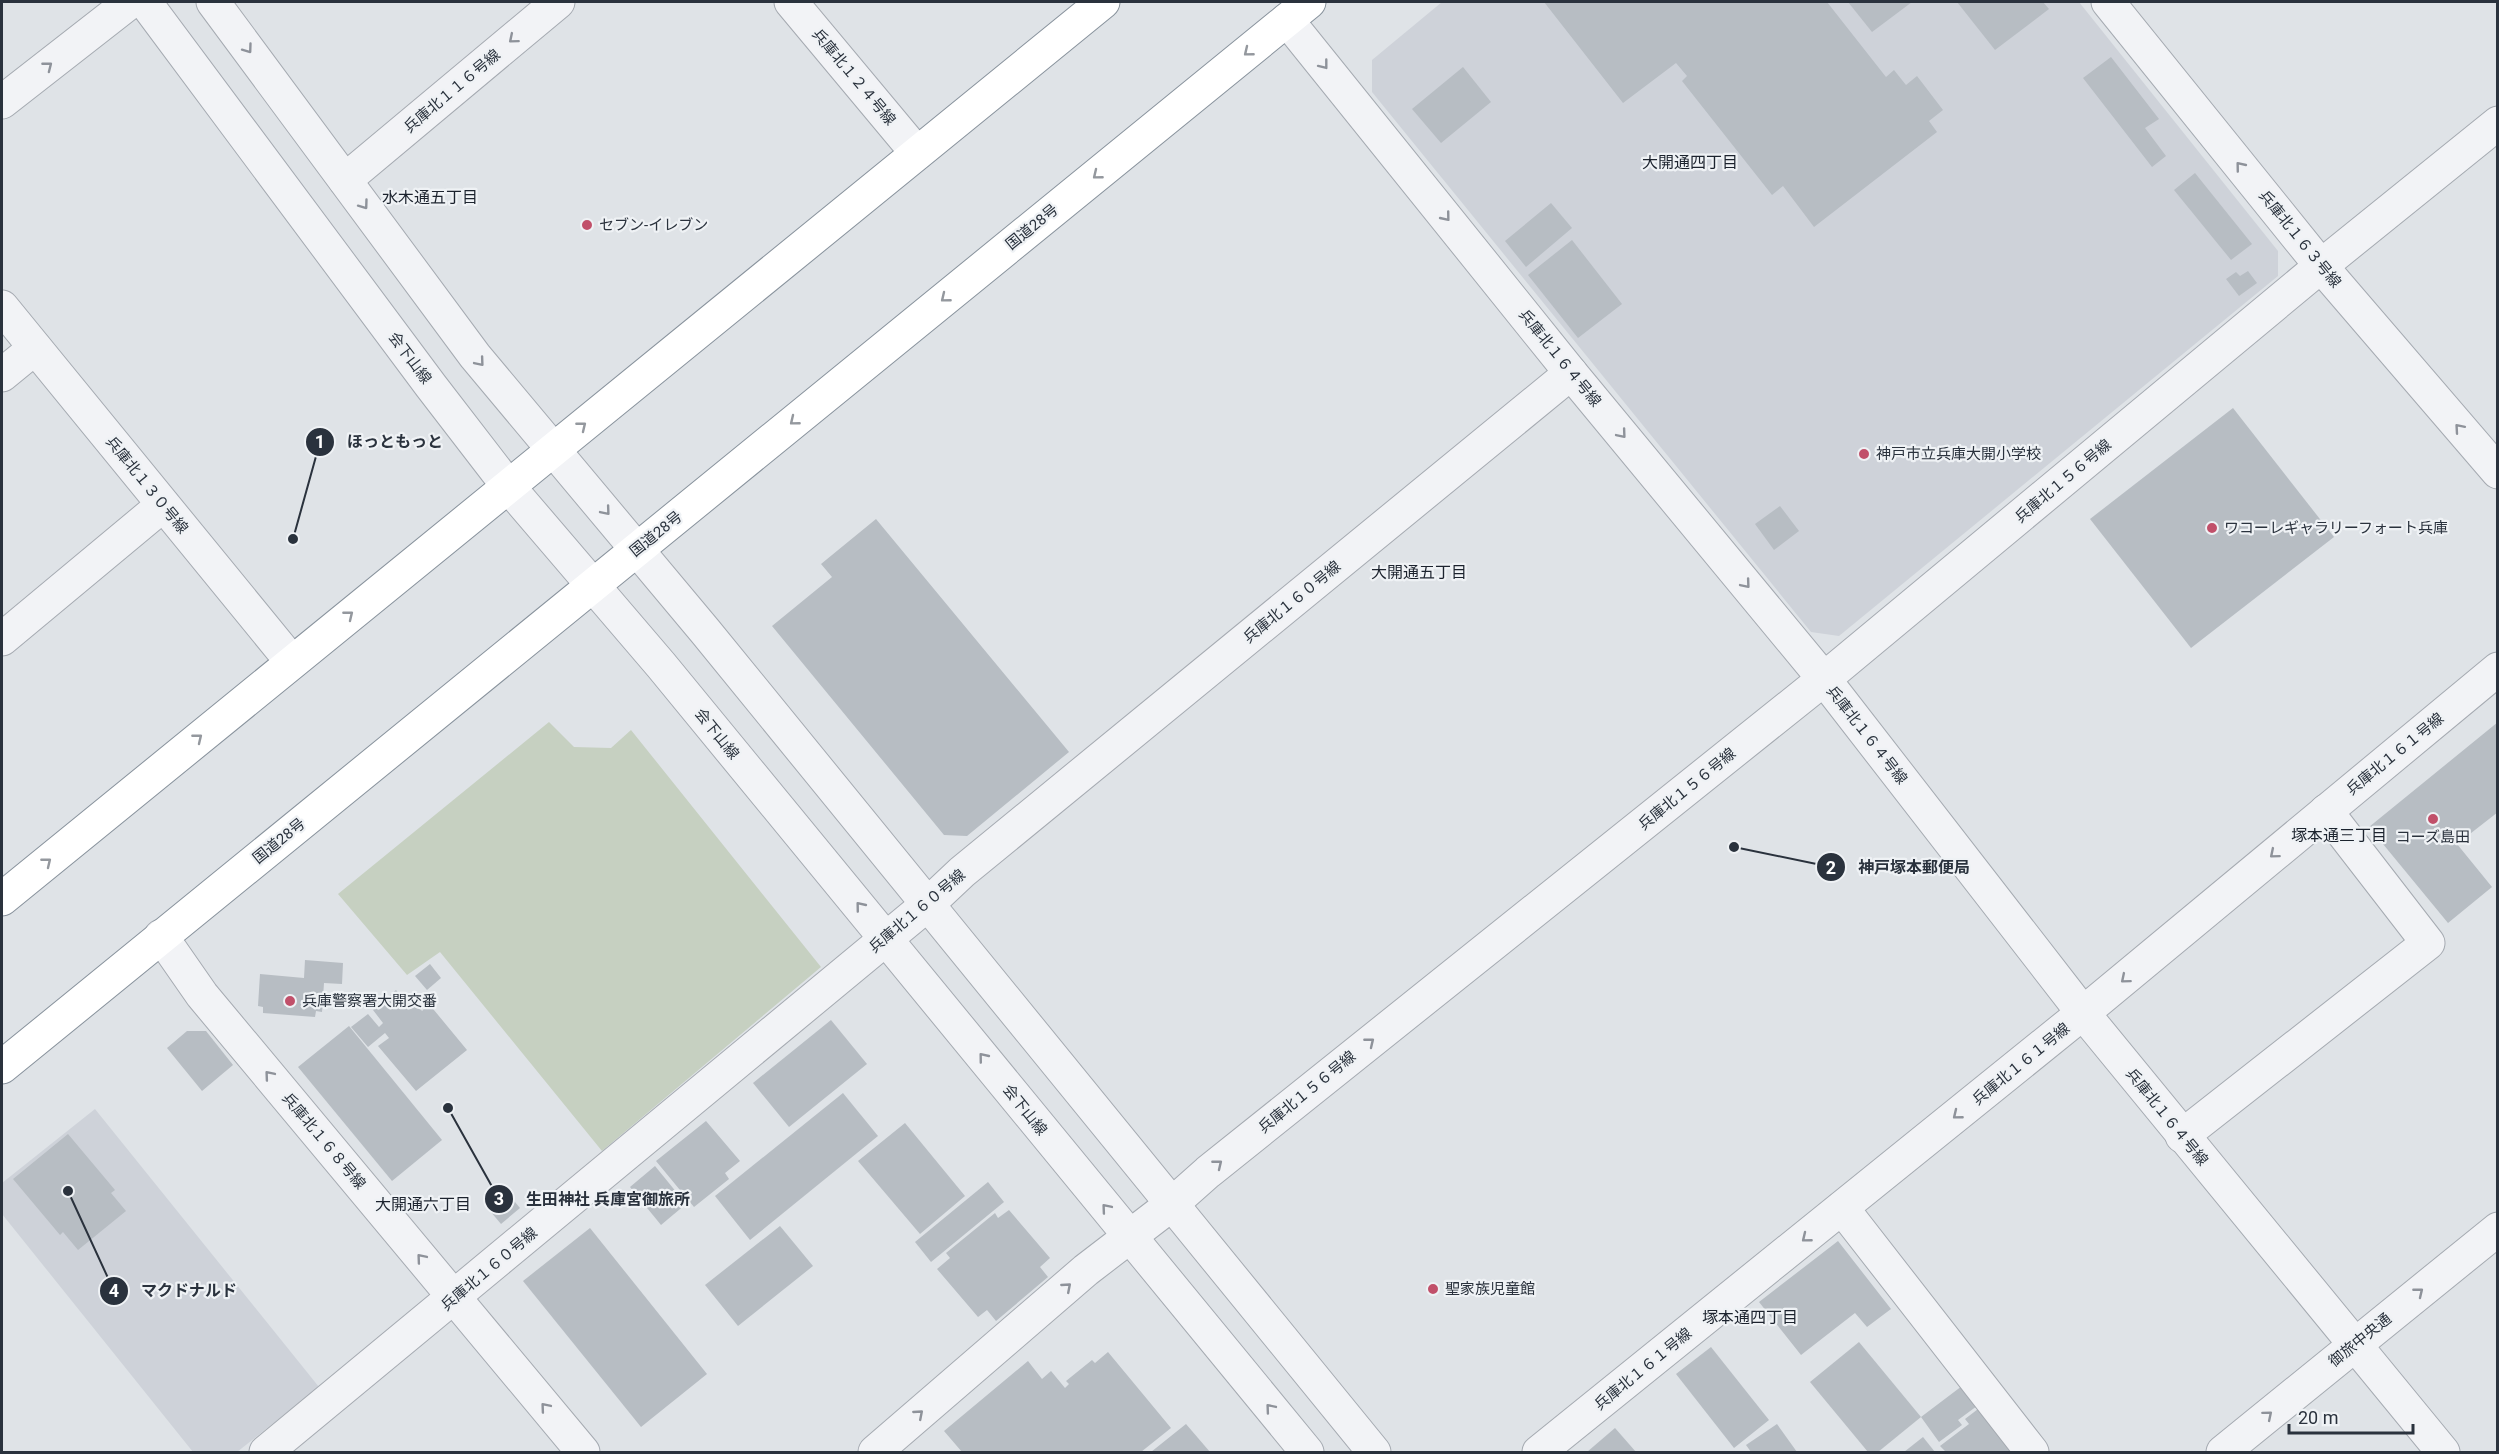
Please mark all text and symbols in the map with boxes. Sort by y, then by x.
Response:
street label: 兵庫北１２４号線 [809,25,899,129]
one-way arrow [509,32,520,43]
one-way arrow [241,42,252,53]
one-way arrow [1244,44,1255,55]
street label: 兵庫北１１６号線 [400,46,504,136]
one-way arrow [1316,59,1327,70]
one-way arrow [41,62,52,73]
district label: 大開通四丁目 [1642,153,1738,172]
one-way arrow [2236,161,2247,172]
one-way arrow [1092,167,1103,178]
street label: 兵庫北１６３号線 [2255,187,2345,291]
district label: 水木通五丁目 [382,188,478,207]
one-way arrow [357,199,368,210]
street label: 国道28号 [1002,201,1062,253]
one-way arrow [1438,211,1449,222]
place label: セブン-イレブン [599,216,708,234]
marker: セブン-イレブン [580,218,594,232]
one-way arrow [941,291,952,302]
street label: 兵庫北１６４号線 [1515,306,1605,410]
street label: 会下山線 [385,329,435,387]
one-way arrow [473,355,484,366]
one-way arrow [790,414,801,425]
one-way arrow [575,422,586,433]
one-way arrow [2456,424,2467,435]
callout: ほっともっと [305,425,455,459]
one-way arrow [1614,427,1625,438]
text: 1 [315,431,325,452]
text: ほっともっと [347,432,443,451]
street label: 兵庫北１３０号線 [102,433,192,537]
street label: 兵庫北１５６号線 [2011,436,2115,526]
place label: 神戸市立兵庫大開小学校 [1876,445,2041,463]
marker: 神戸市立兵庫大開小学校 [1857,447,1871,461]
one-way arrow [598,504,609,515]
street label: 国道28号 [626,508,686,560]
place label: ワコーレギャラリーフォート兵庫 [2224,519,2448,537]
marker: ワコーレギャラリーフォート兵庫 [2205,521,2219,535]
street label: 兵庫北１６０号線 [1240,557,1344,647]
district label: 大開通五丁目 [1371,563,1467,582]
one-way arrow [1738,578,1749,589]
one-way arrow [342,612,353,623]
street label: 兵庫北１６４号線 [1823,682,1911,788]
street label: 会下山線 [691,705,743,763]
street label: 兵庫北１６１号線 [2343,709,2447,799]
one-way arrow [191,735,202,746]
street label: 兵庫北１５６号線 [1635,744,1739,834]
marker: コーズ島田 [2426,812,2440,826]
street label: 国道28号 [249,815,309,867]
district label: 塚本通三丁目 [2291,826,2387,845]
place label: コーズ島田 [2396,828,2470,846]
one-way arrow [2270,846,2281,857]
callout: 神戸塚本郵便局 [1816,850,1982,884]
text: 2 [1826,857,1836,878]
one-way arrow [40,858,51,869]
text: 神戸塚本郵便局 [1858,858,1970,877]
street label: 兵庫北１６０号線 [865,866,969,956]
one-way arrow [856,902,867,913]
one-way arrow [2121,971,2132,982]
place label: 兵庫警察署大開交番 [302,992,437,1010]
marker: 兵庫警察署大開交番 [283,994,297,1008]
street label: 兵庫北１６１号線 [1969,1019,2073,1109]
one-way arrow [1363,1038,1374,1049]
street label: 兵庫北１５６号線 [1255,1047,1359,1137]
one-way arrow [979,1053,990,1064]
street label: 兵庫北１６４号線 [2122,1065,2212,1169]
one-way arrow [265,1071,276,1082]
street label: 会下山線 [999,1081,1051,1139]
street label: 兵庫北１６８号線 [279,1089,369,1193]
one-way arrow [1953,1108,1964,1119]
one-way arrow [1211,1160,1222,1171]
callout: 生田神社 兵庫宮御旅所 [484,1182,702,1216]
text: 3 [494,1188,504,1209]
text: 生田神社 兵庫宮御旅所 [526,1190,690,1209]
district label: 大開通六丁目 [375,1195,471,1214]
one-way arrow [1102,1204,1113,1215]
street label: 兵庫北１６０号線 [437,1224,541,1314]
one-way arrow [1801,1230,1812,1241]
one-way arrow [417,1253,428,1264]
callout: マクドナルド [99,1274,249,1308]
text: 4 [109,1280,119,1301]
place label: 聖家族児童館 [1445,1280,1535,1298]
text: マクドナルド [141,1281,237,1300]
marker: 聖家族児童館 [1426,1282,1440,1296]
one-way arrow [1060,1283,1070,1294]
one-way arrow [2412,1288,2423,1299]
district label: 塚本通四丁目 [1702,1308,1798,1327]
street label: 御旅中央通 [2325,1309,2395,1371]
street label: 兵庫北１６１号線 [1591,1324,1695,1414]
scale bar [2289,1397,2414,1435]
one-way arrow [542,1403,553,1414]
one-way arrow [1266,1403,1277,1414]
text: 20 m [2298,1407,2338,1428]
one-way arrow [912,1410,923,1421]
one-way arrow [2261,1412,2272,1423]

